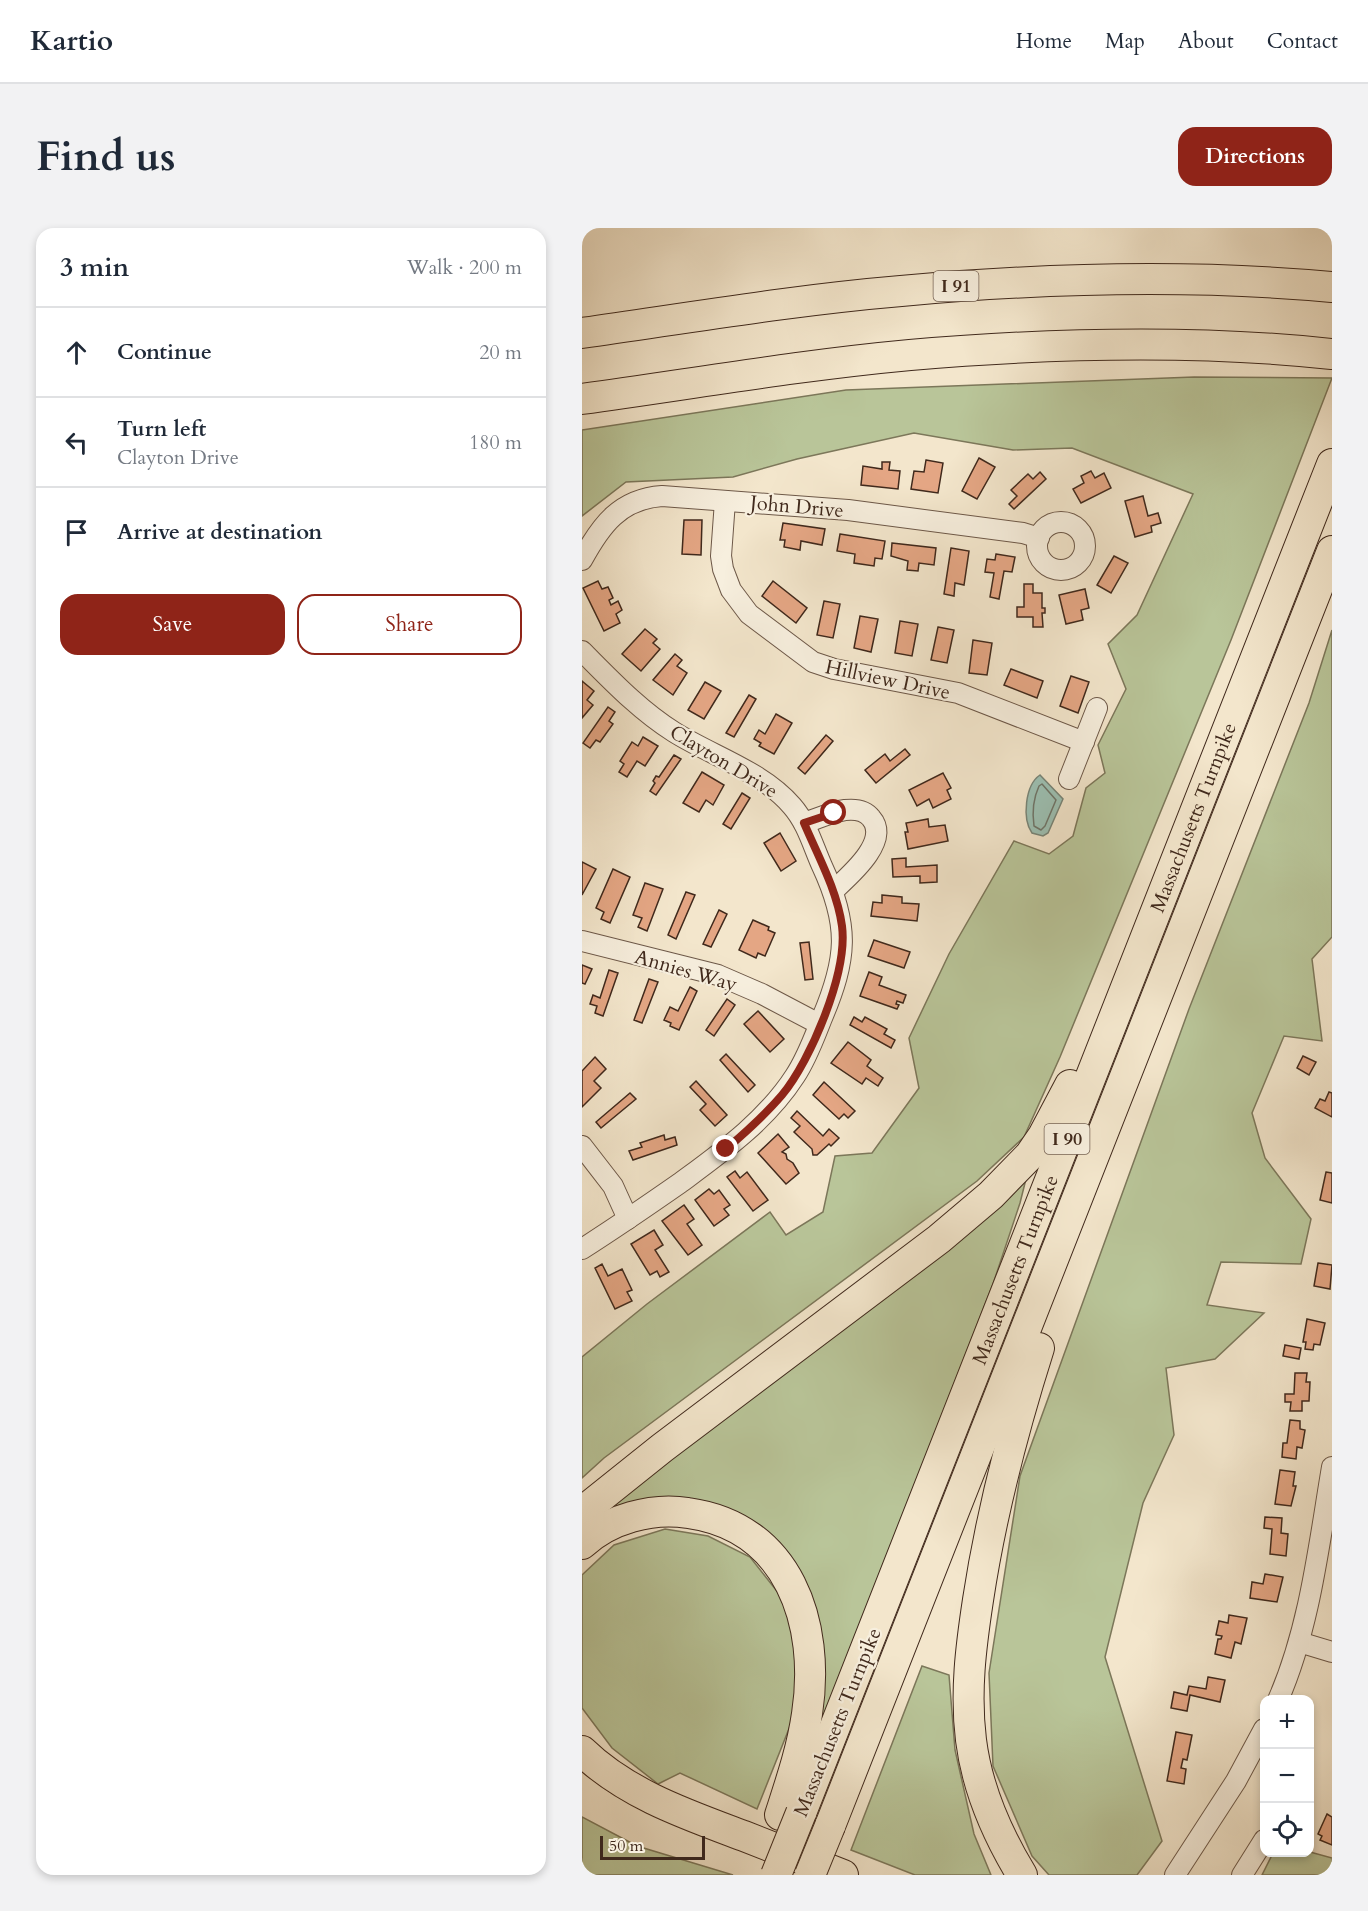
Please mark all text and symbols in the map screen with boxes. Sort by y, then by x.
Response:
text: Kartio [30,22,113,60]
text: Home [1016,27,1072,56]
text: Map [1105,27,1145,56]
text: About [1178,27,1234,56]
text: Contact [1267,27,1338,56]
button: Directions [1178,127,1332,186]
text: Find us [36,128,176,185]
text: 3 min [60,250,129,285]
text: Walk · 200 m [407,254,522,281]
road number: I 91 [934,271,979,301]
icon: ahead [60,336,93,369]
text: Continue [117,337,212,367]
text: 20 m [479,339,522,366]
text: Turn left [117,414,206,444]
icon: left [60,426,93,459]
text: 180 m [469,429,522,456]
text: Clayton Drive [117,444,239,471]
street label: John Drive [746,489,845,524]
icon: arrive [60,516,93,549]
text: Arrive at destination [117,517,322,547]
button: Save [60,594,285,655]
button: Share [297,594,522,655]
street label: Hillview Drive [823,653,953,706]
street label: Clayton Drive [665,718,783,804]
street label: Massachusetts Turnpike [1144,719,1243,916]
route start [820,799,846,825]
street label: Annies Way [632,943,740,998]
road number: I 90 [1044,1124,1090,1154]
route end [712,1135,738,1161]
street label: Massachusetts Turnpike [966,1171,1065,1369]
street label: Massachusetts Turnpike [787,1624,888,1821]
map controls [1260,1695,1314,1857]
button: + [1260,1695,1314,1749]
button: − [1260,1749,1314,1803]
button: locate [1260,1803,1314,1857]
scale bar [600,1833,705,1860]
text: 50 m [609,1835,643,1857]

